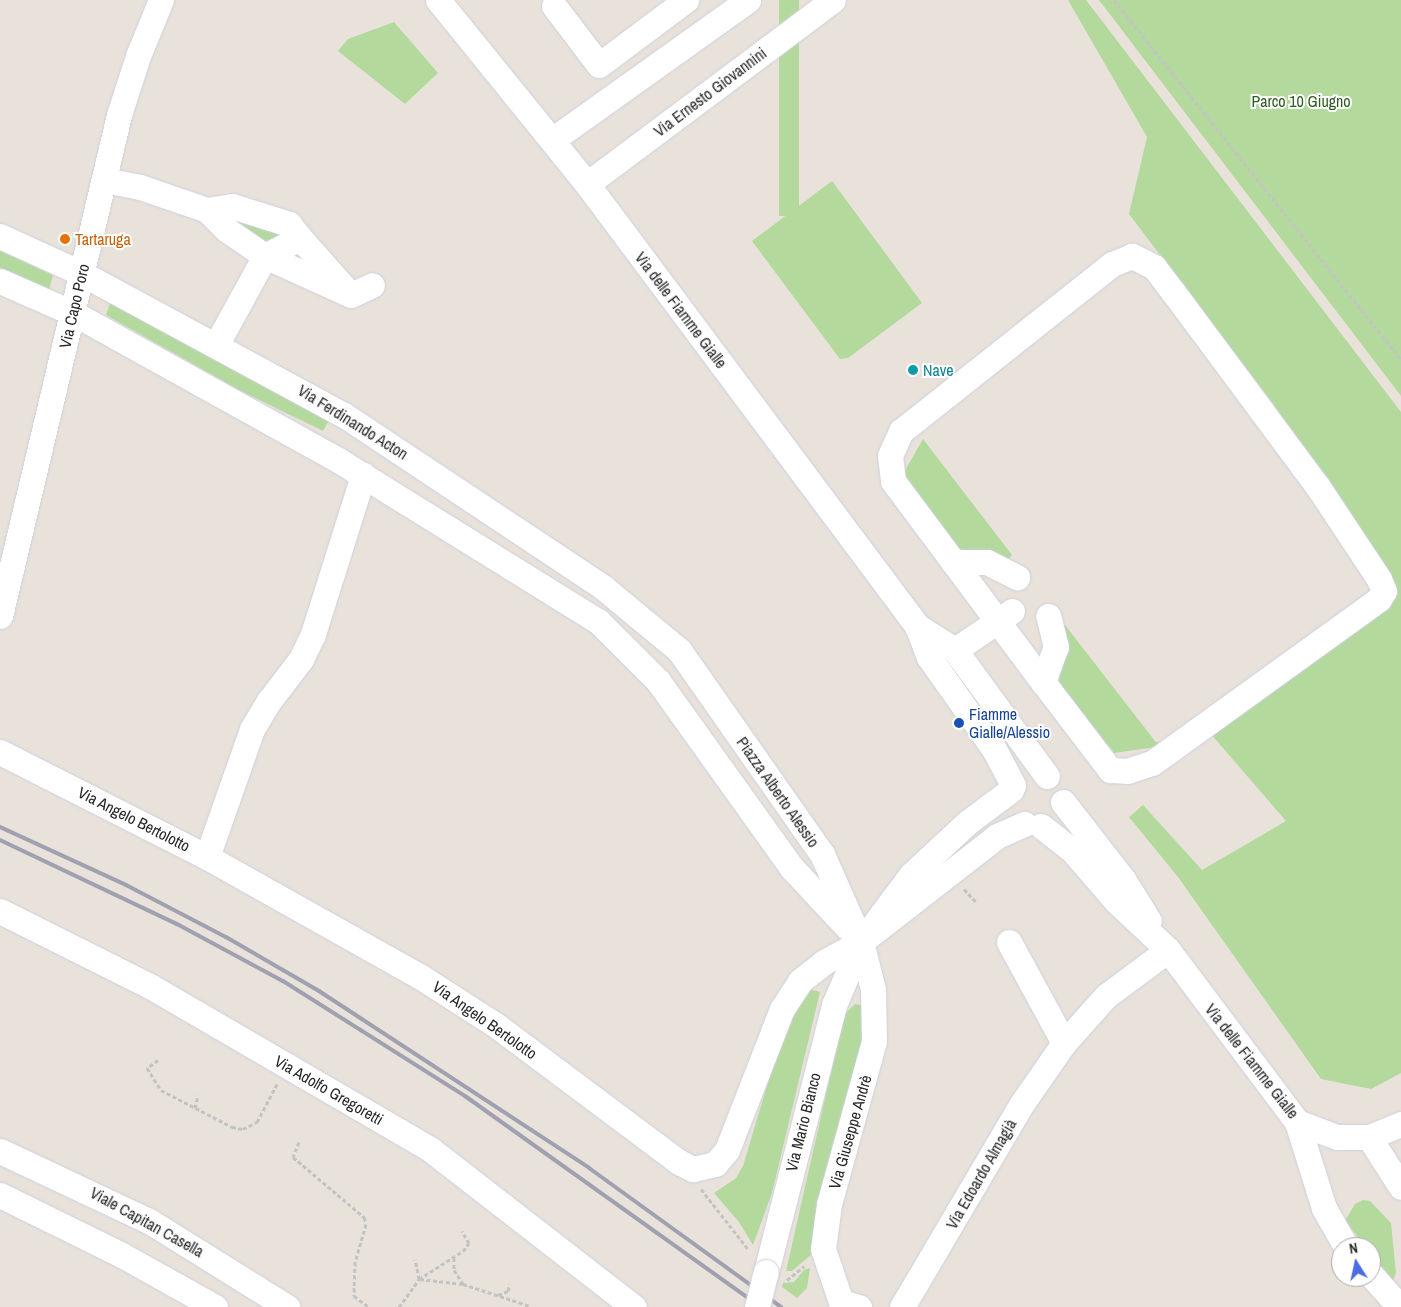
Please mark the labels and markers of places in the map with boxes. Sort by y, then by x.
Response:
place label: Tartaruga [75,229,131,249]
marker: Tartaruga [59,233,71,245]
place label: Nave [923,360,954,380]
marker: Nave [907,364,919,376]
place label: Fiamme Gialle/Alessio [969,704,1050,742]
marker: Fiamme Gialle/Alessio [953,717,965,729]

